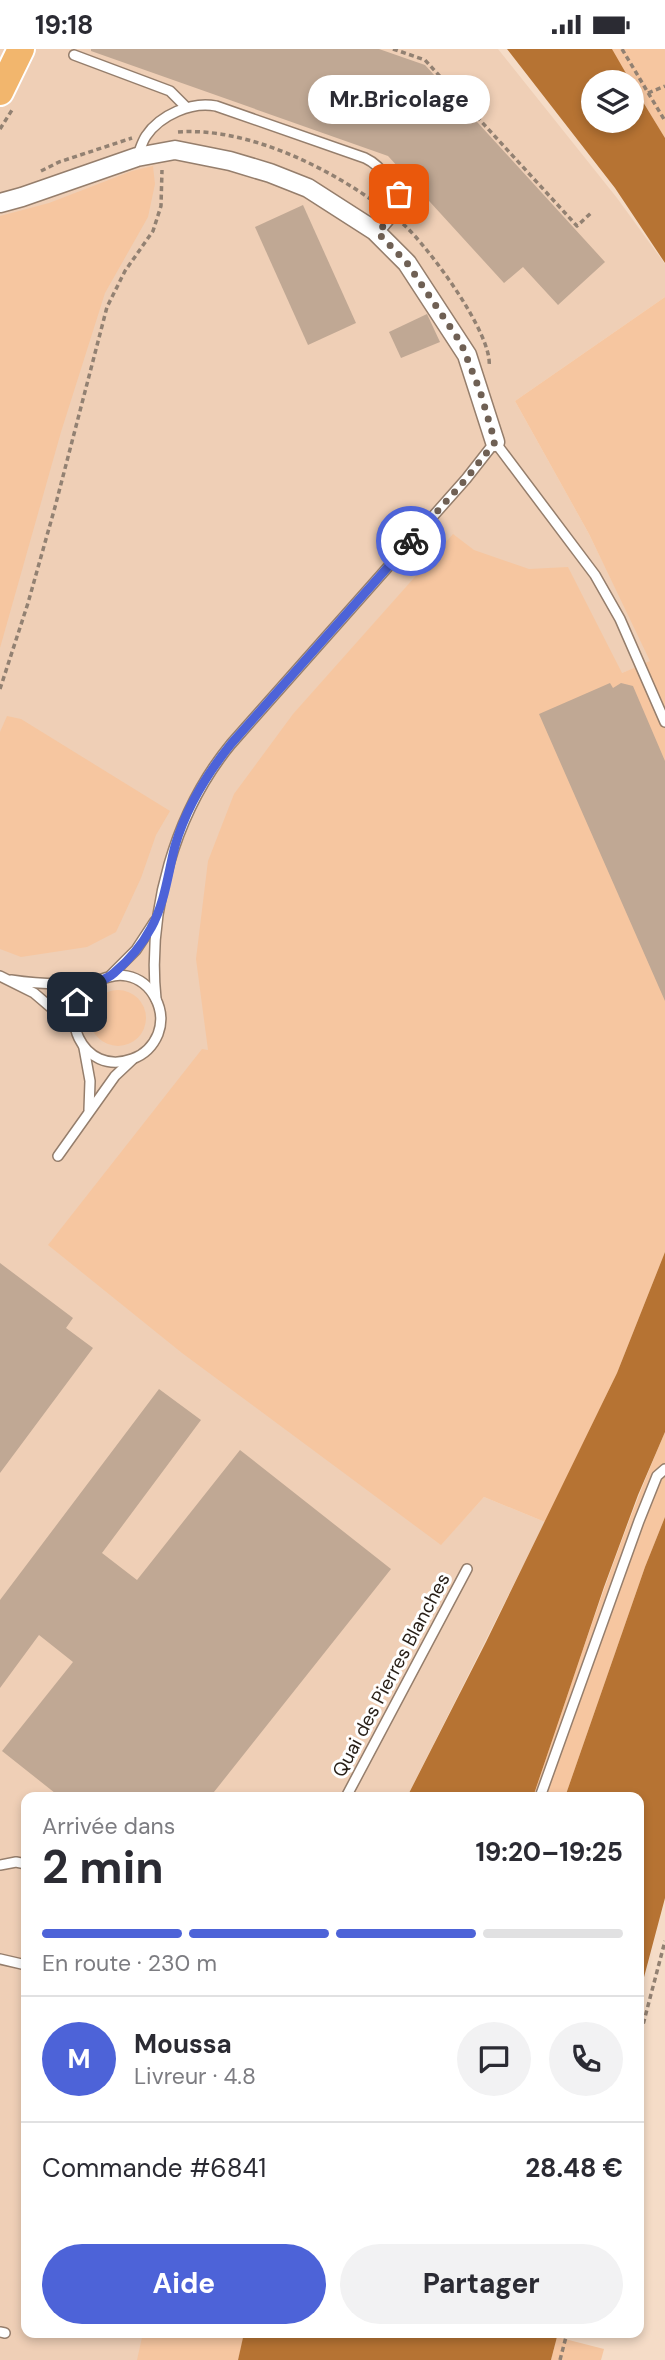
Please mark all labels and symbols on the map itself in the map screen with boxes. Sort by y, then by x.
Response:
callout: Mr.Bricolage [308,75,490,124]
pin [369,164,429,224]
courier [376,506,446,576]
pin [47,972,107,1032]
street label: Quai des Pierres Blanches [327,1569,455,1781]

